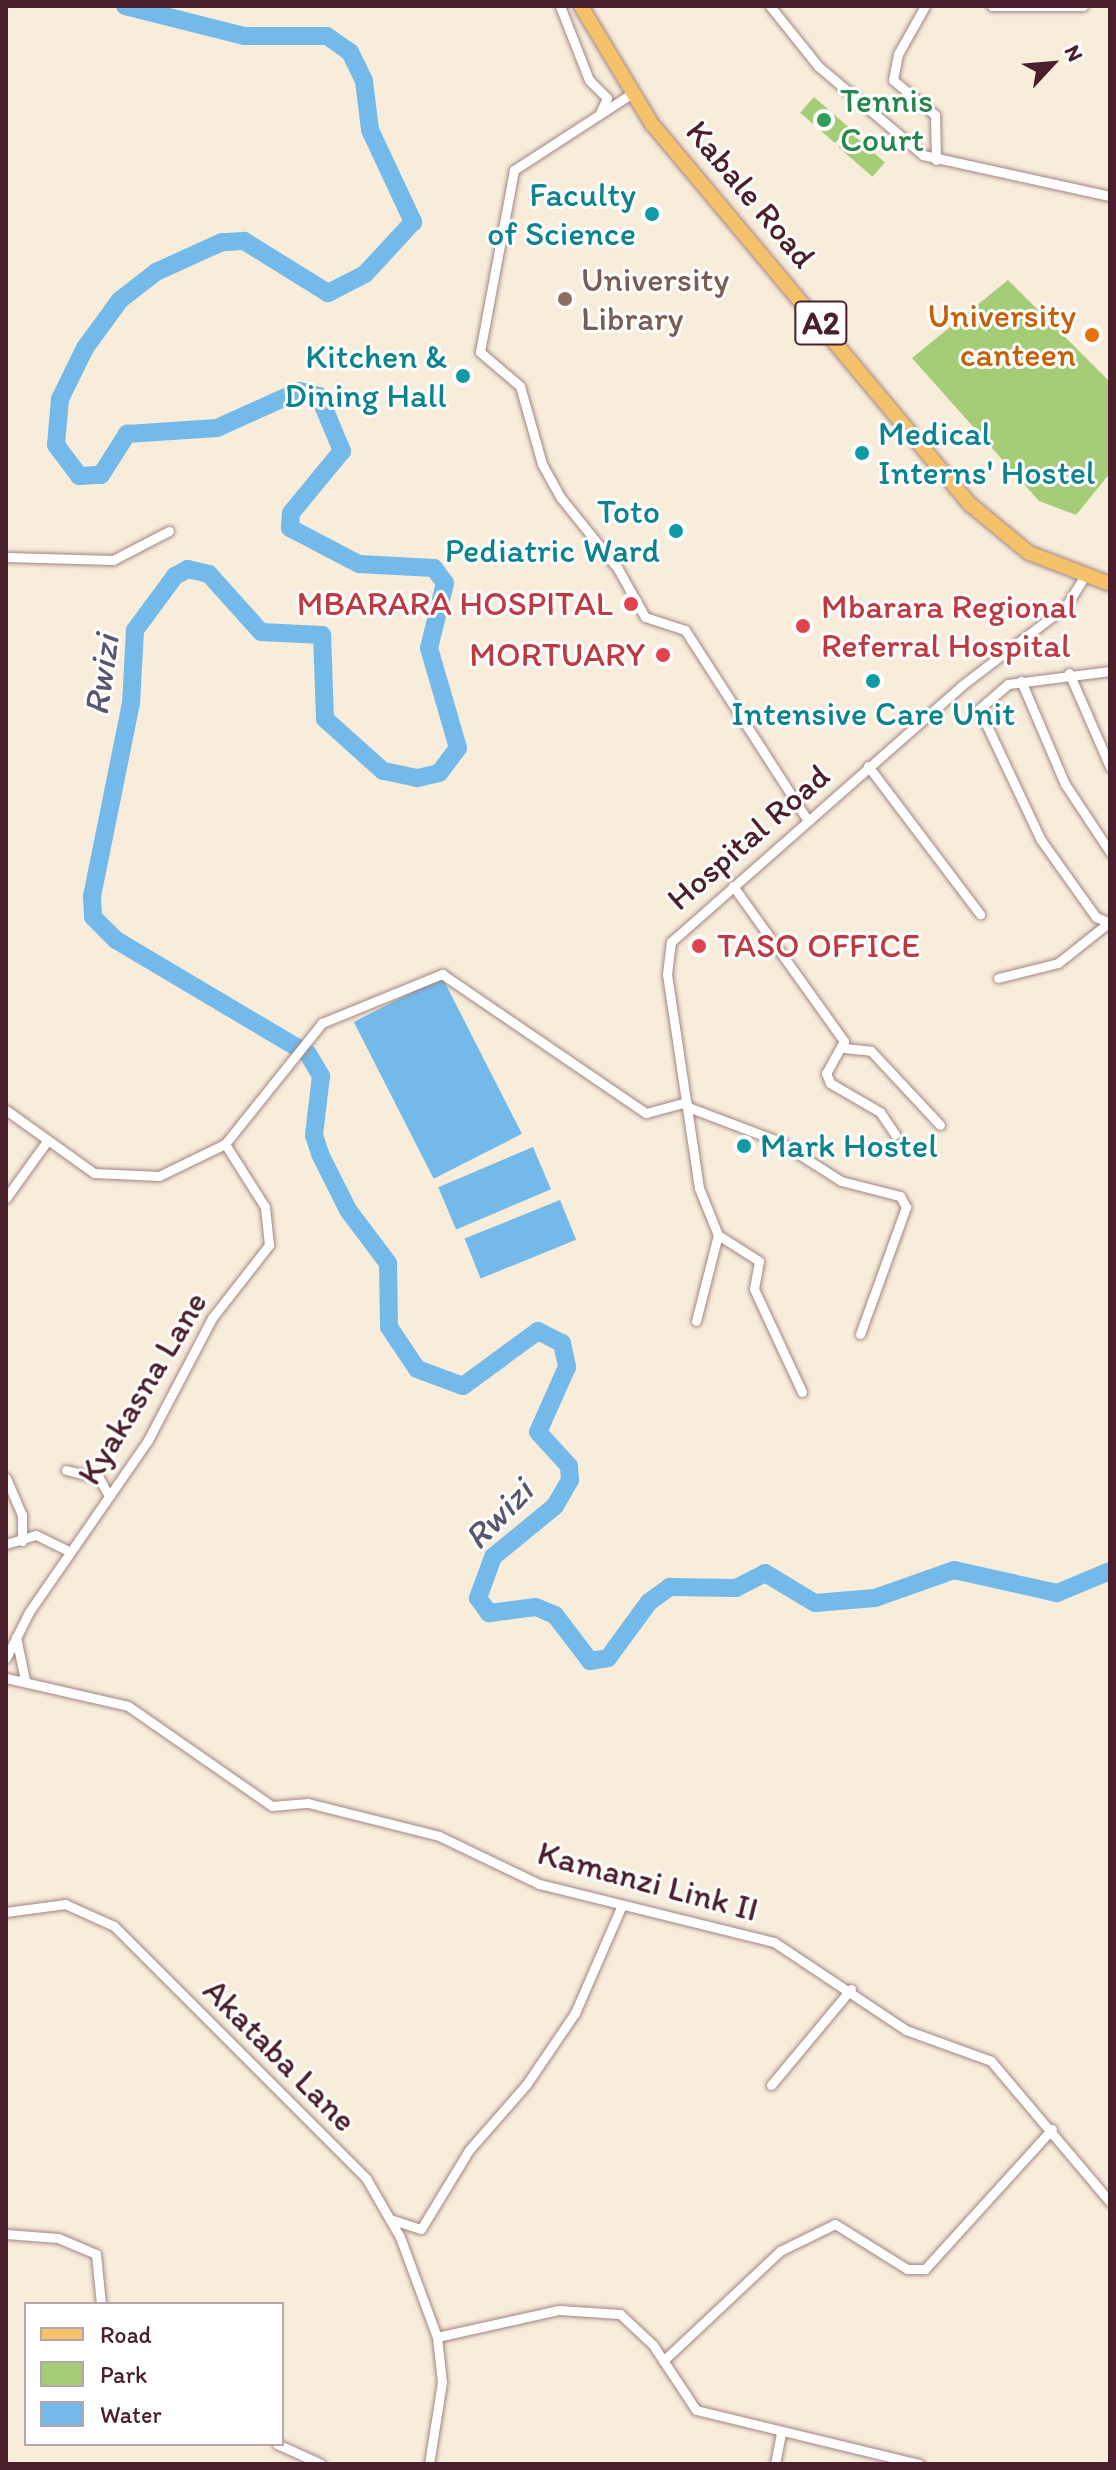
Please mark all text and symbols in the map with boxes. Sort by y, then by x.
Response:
north arrow [1012,24,1092,104]
text: N [1059,41,1089,66]
place label: Tennis Court [840,80,933,160]
marker: Tennis Court [815,111,833,129]
street label: Kabale Road [677,112,825,276]
place label: Faculty of Science [488,174,636,254]
marker: Faculty of Science [643,205,661,223]
place label: University Library [581,259,729,338]
marker: University Library [556,290,574,308]
road number: A2 [793,295,849,351]
place label: University canteen [928,295,1076,374]
marker: University canteen [1083,326,1101,344]
place label: Kitchen & Dining Hall [284,336,447,416]
marker: Kitchen & Dining Hall [454,367,472,385]
place label: Medical Interns' Hostel [878,413,1095,492]
marker: Medical Interns' Hostel [853,444,871,462]
place label: Toto Pediatric Ward [445,491,660,570]
marker: Toto Pediatric Ward [667,522,685,540]
place label: MBARARA HOSPITAL [296,584,613,624]
place label: Mbarara Regional Referral Hospital [821,586,1077,666]
marker: MBARARA HOSPITAL [620,593,642,615]
marker: Mbarara Regional Referral Hospital [792,615,814,637]
water label: Rwizi [74,632,128,718]
place label: MORTUARY [469,635,645,675]
marker: MORTUARY [652,644,674,666]
marker: Intensive Care Unit [864,672,882,690]
place label: Intensive Care Unit [731,694,1015,734]
street label: Hospital Road [658,755,838,919]
place label: TASO OFFICE [717,926,917,966]
marker: TASO OFFICE [688,935,710,957]
place label: Mark Hostel [760,1126,937,1166]
marker: Mark Hostel [735,1137,753,1155]
street label: Kyakasna Lane [68,1284,216,1492]
water label: Rwizi [454,1470,542,1558]
street label: Kamanzi Link II [533,1832,763,1930]
street label: Akataba Lane [195,1970,365,2140]
legend [24,2302,284,2446]
text: Road [100,2320,152,2349]
text: Park [100,2360,147,2389]
text: Water [100,2400,162,2429]

